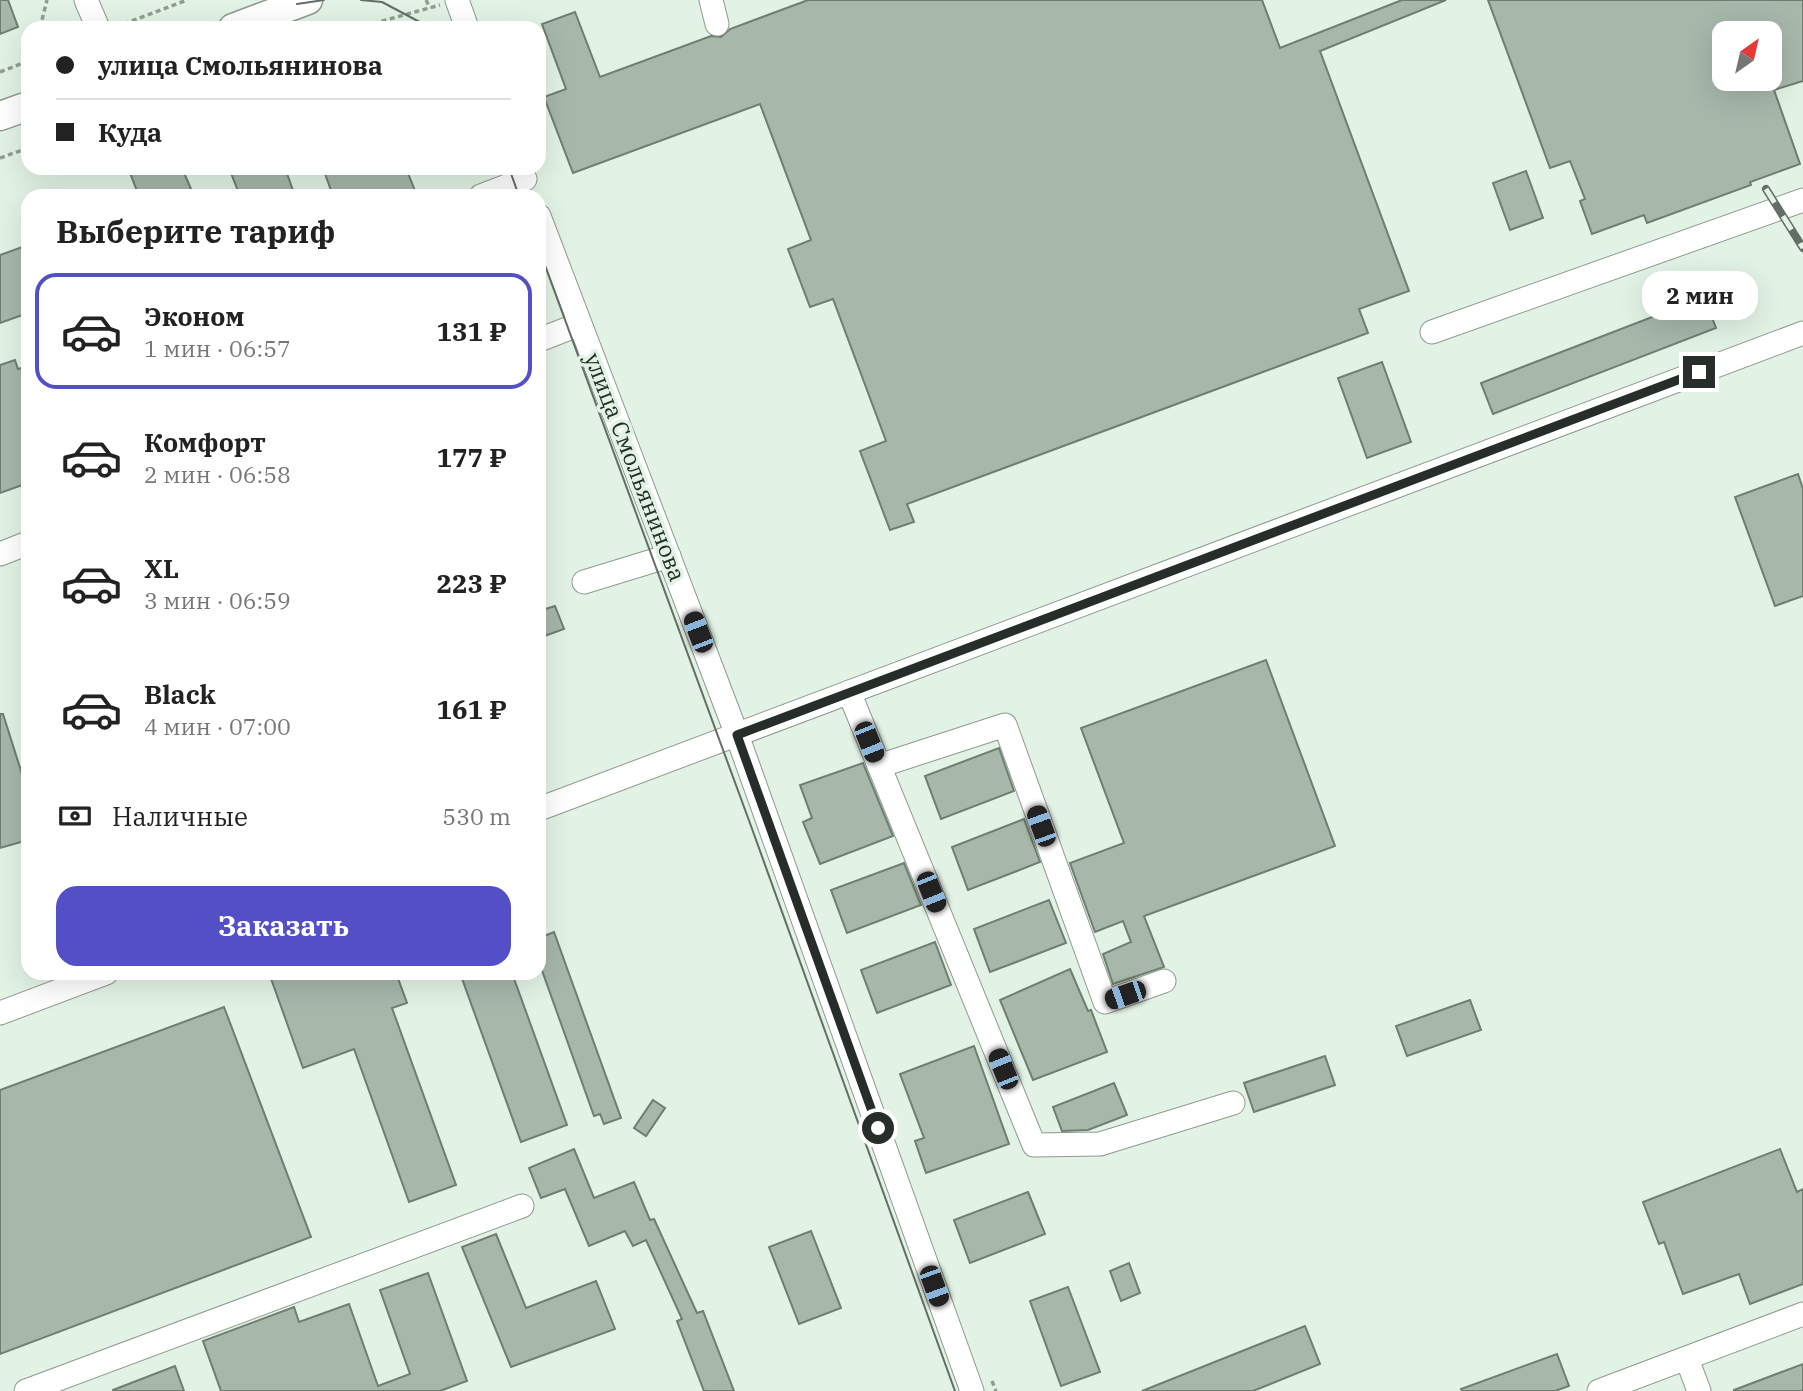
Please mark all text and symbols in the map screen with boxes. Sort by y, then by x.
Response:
north arrow [1712,21,1782,91]
map controls [1712,21,1782,91]
text: улица Смольянинова [98,48,383,82]
text: Куда [98,115,162,149]
text: Выберите тариф [56,210,336,252]
callout: 2 мин [1641,270,1757,320]
text: 2 мин [1666,280,1734,310]
text: Эконом [144,299,245,333]
icon: car [60,300,123,363]
text: 131 ₽ [436,314,507,348]
text: 1 мин · 06:57 [144,333,291,363]
street label: улица Смольянинова [578,348,693,585]
route end [1683,356,1715,388]
text: Комфорт [144,425,266,459]
icon: car [60,426,123,489]
text: 177 ₽ [436,440,507,474]
text: 2 мин · 06:58 [144,459,291,489]
text: XL [144,551,179,585]
icon: car [60,552,123,615]
text: 223 ₽ [436,566,507,600]
text: 3 мин · 06:59 [144,585,291,615]
car [681,609,716,655]
text: Black [144,677,216,711]
icon: car [60,678,123,741]
text: 161 ₽ [436,692,507,726]
text: 4 мин · 07:00 [144,711,291,741]
car [852,719,887,765]
icon: cash [56,797,94,835]
text: Наличные [112,799,248,833]
text: 530 m [442,801,511,831]
car [1024,803,1059,849]
car [914,869,949,915]
button: Заказать [56,886,511,966]
car [1102,978,1149,1012]
car [986,1046,1021,1092]
route start [862,1112,894,1144]
car [917,1263,952,1309]

